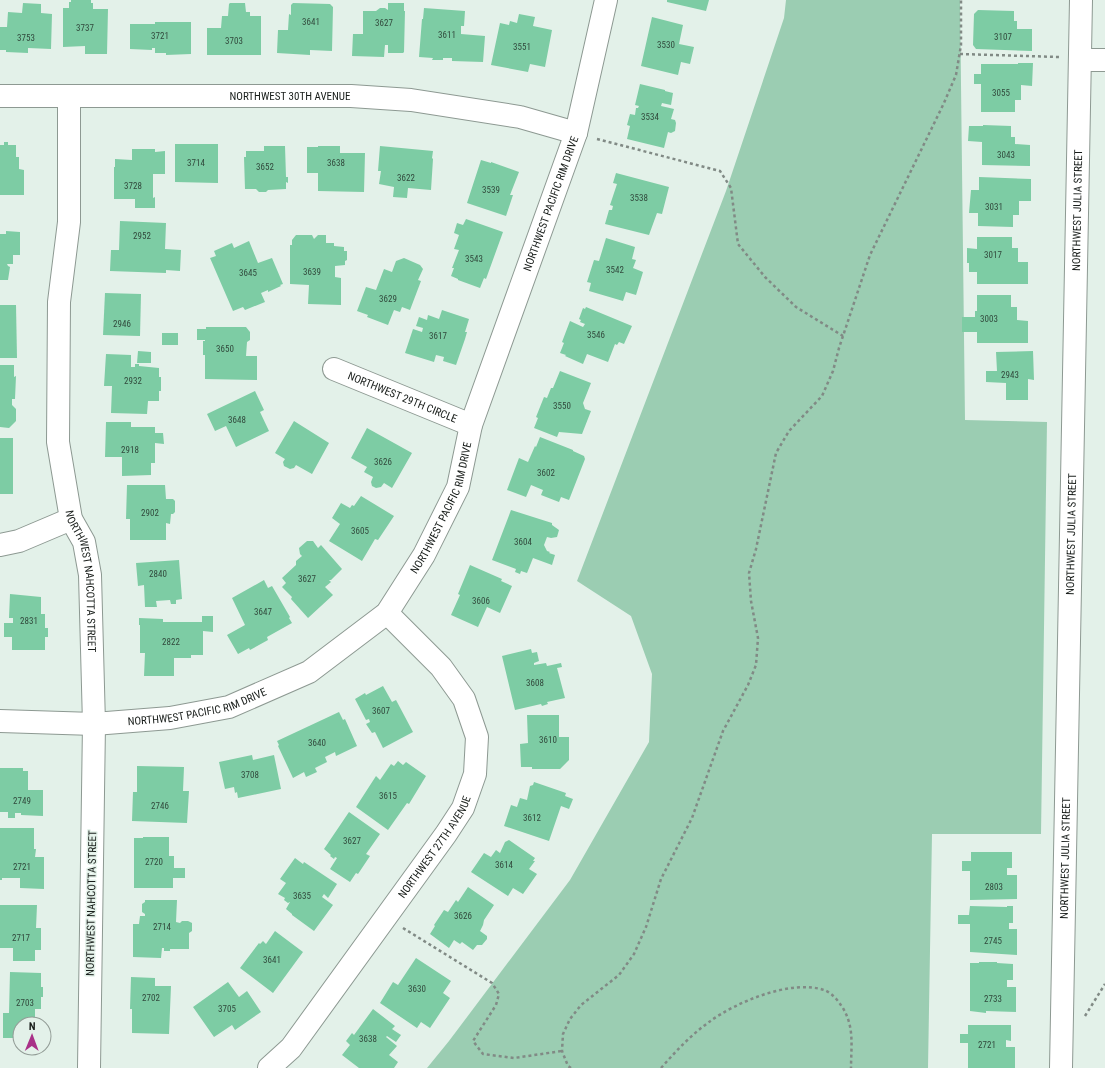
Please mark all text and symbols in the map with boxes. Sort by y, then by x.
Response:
house number: 3641 [302,17,320,27]
house number: 3627 [375,18,393,28]
house number: 3737 [76,23,94,33]
house number: 3611 [438,30,456,40]
house number: 3721 [151,31,169,41]
house number: 3107 [994,32,1012,42]
house number: 3753 [17,33,35,43]
house number: 3703 [225,36,243,46]
house number: 3530 [657,40,675,50]
house number: 3551 [513,42,531,52]
house number: 3055 [992,88,1010,98]
street label: NORTHWEST 30TH AVENUE [229,90,351,103]
house number: 3534 [641,112,659,122]
street label: NORTHWEST PACIFIC RIM DRIVE [521,134,582,273]
street label: NORTHWEST JULIA STREET [1070,149,1085,271]
house number: 3043 [997,150,1015,160]
house number: 3714 [187,158,205,168]
house number: 3638 [327,158,345,168]
house number: 3652 [256,162,274,172]
house number: 3622 [397,173,415,183]
house number: 3728 [124,181,142,191]
house number: 3539 [482,185,500,195]
house number: 3538 [630,193,648,203]
house number: 3031 [985,202,1003,212]
house number: 2952 [133,231,151,241]
house number: 3017 [984,250,1002,260]
house number: 3543 [465,254,483,264]
house number: 3542 [606,265,624,275]
house number: 3639 [303,267,321,277]
house number: 3645 [239,268,257,278]
house number: 3629 [379,294,397,304]
house number: 3003 [980,314,998,324]
house number: 2946 [113,319,131,329]
house number: 3546 [587,330,605,340]
house number: 3617 [429,331,447,341]
house number: 3650 [216,344,234,354]
street label: NORTHWEST 29TH CIRCLE [346,369,459,426]
house number: 2943 [1001,370,1019,380]
house number: 2932 [124,376,142,386]
house number: 3550 [553,401,571,411]
house number: 3648 [228,415,246,425]
street label: NORTHWEST PACIFIC RIM DRIVE [408,440,474,576]
house number: 2918 [121,445,139,455]
house number: 3626 [374,457,392,467]
house number: 3602 [537,468,555,478]
street label: NORTHWEST JULIA STREET [1064,473,1079,595]
house number: 2902 [141,508,159,518]
street label: NORTHWEST NAHCOTTA STREET [63,509,98,653]
house number: 3605 [351,526,369,536]
house number: 3604 [514,537,532,547]
house number: 2840 [149,569,167,579]
house number: 3627 [298,574,316,584]
house number: 3606 [472,596,490,606]
house number: 3647 [254,607,272,617]
house number: 2831 [20,616,38,626]
house number: 2822 [162,637,180,647]
house number: 3608 [526,678,544,688]
street label: NORTHWEST PACIFIC RIM DRIVE [127,685,269,728]
house number: 3607 [372,706,390,716]
house number: 3610 [539,735,557,745]
house number: 3640 [308,738,326,748]
house number: 3708 [241,770,259,780]
house number: 3615 [379,791,397,801]
street label: NORTHWEST 27TH AVENUE [396,794,474,901]
house number: 2749 [13,796,31,806]
street label: NORTHWEST JULIA STREET [1058,797,1073,919]
house number: 2746 [151,801,169,811]
house number: 3612 [523,813,541,823]
street label: NORTHWEST NAHCOTTA STREET [84,830,99,976]
house number: 3627 [343,836,361,846]
house number: 2720 [145,857,163,867]
house number: 3614 [495,860,513,870]
house number: 2721 [13,862,31,872]
house number: 2803 [985,882,1003,892]
house number: 3635 [293,891,311,901]
house number: 3626 [454,911,472,921]
house number: 2714 [153,922,171,932]
house number: 2717 [12,933,30,943]
house number: 2745 [984,936,1002,946]
house number: 3641 [263,955,281,965]
house number: 3630 [408,984,426,994]
house number: 2702 [142,993,160,1003]
house number: 2733 [984,994,1002,1004]
house number: 2703 [16,998,34,1008]
house number: 3705 [218,1004,236,1014]
north arrow [12,1016,52,1056]
text: N [29,1020,36,1033]
house number: 3638 [359,1034,377,1044]
house number: 2721 [978,1040,996,1050]

